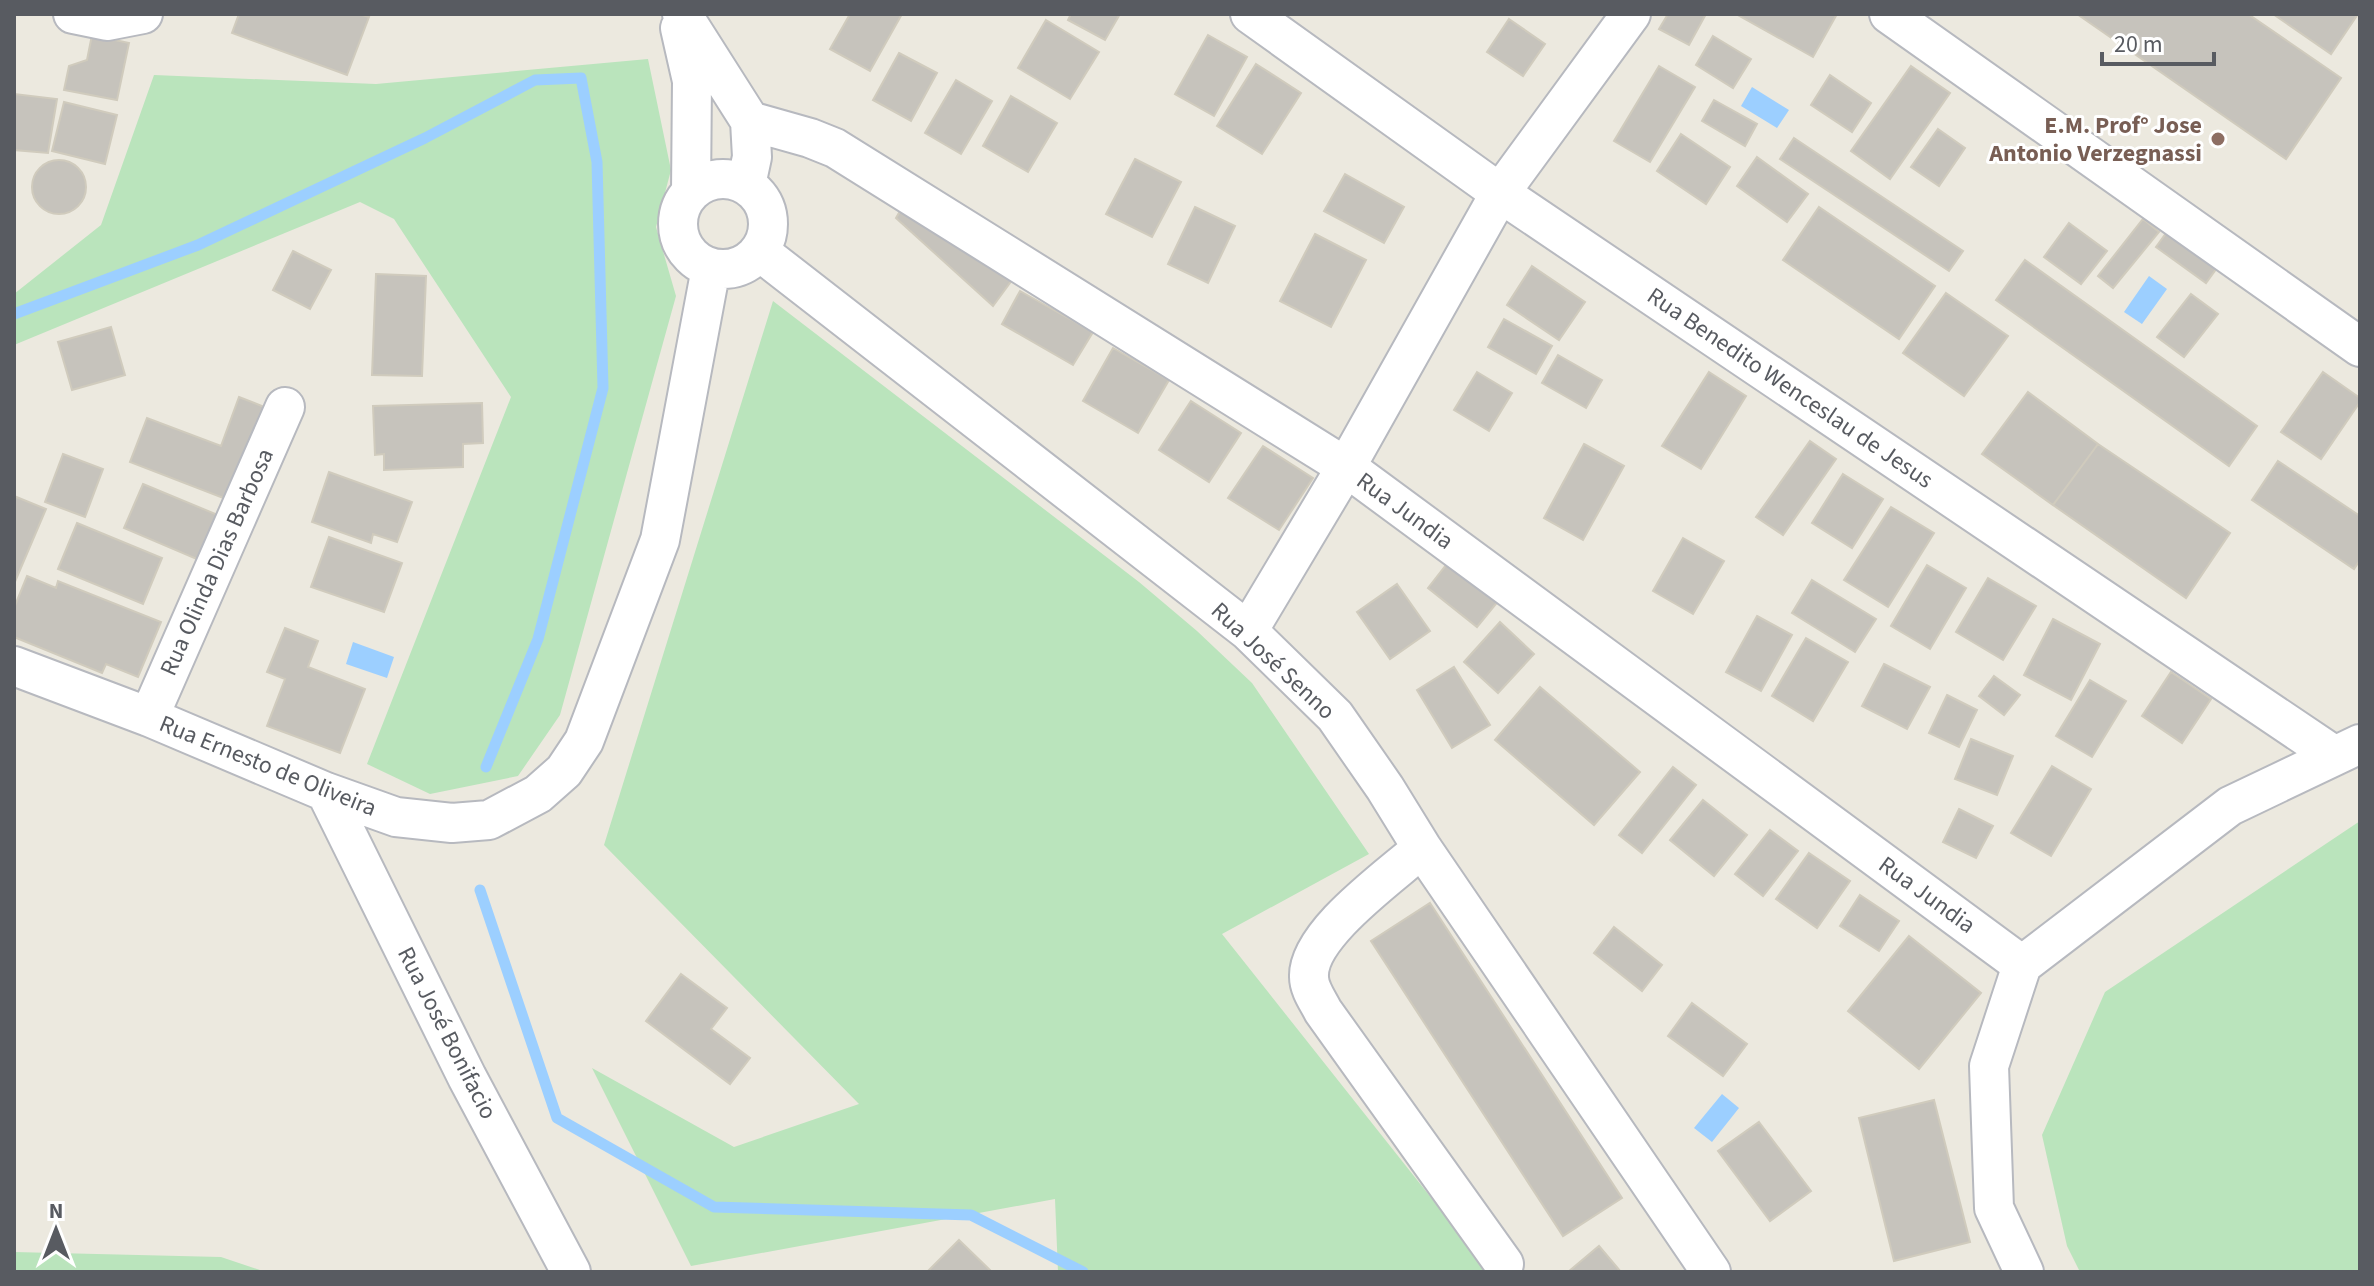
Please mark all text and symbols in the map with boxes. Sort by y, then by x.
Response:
scale bar [2102,16,2214,66]
text: 20 m [2114,27,2163,62]
place label: E.M. Prof° Jose Antonio Verzegnassi [1988,108,2202,171]
marker: E.M. Prof° Jose Antonio Verzegnassi [2209,130,2227,148]
street label: Rua Benedito Wenceslau de Jesus [1640,279,1940,497]
street label: Rua Olinda Dias Barbosa [151,443,283,681]
street label: Rua Jundia [1349,464,1461,558]
street label: Rua José Senno [1203,594,1343,728]
street label: Rua Ernesto de Oliveira [154,706,382,826]
street label: Rua Jundia [1871,848,1983,942]
street label: Rua José Bonifacio [388,941,506,1125]
north arrow [16,1190,96,1270]
text: N [49,1195,63,1227]

